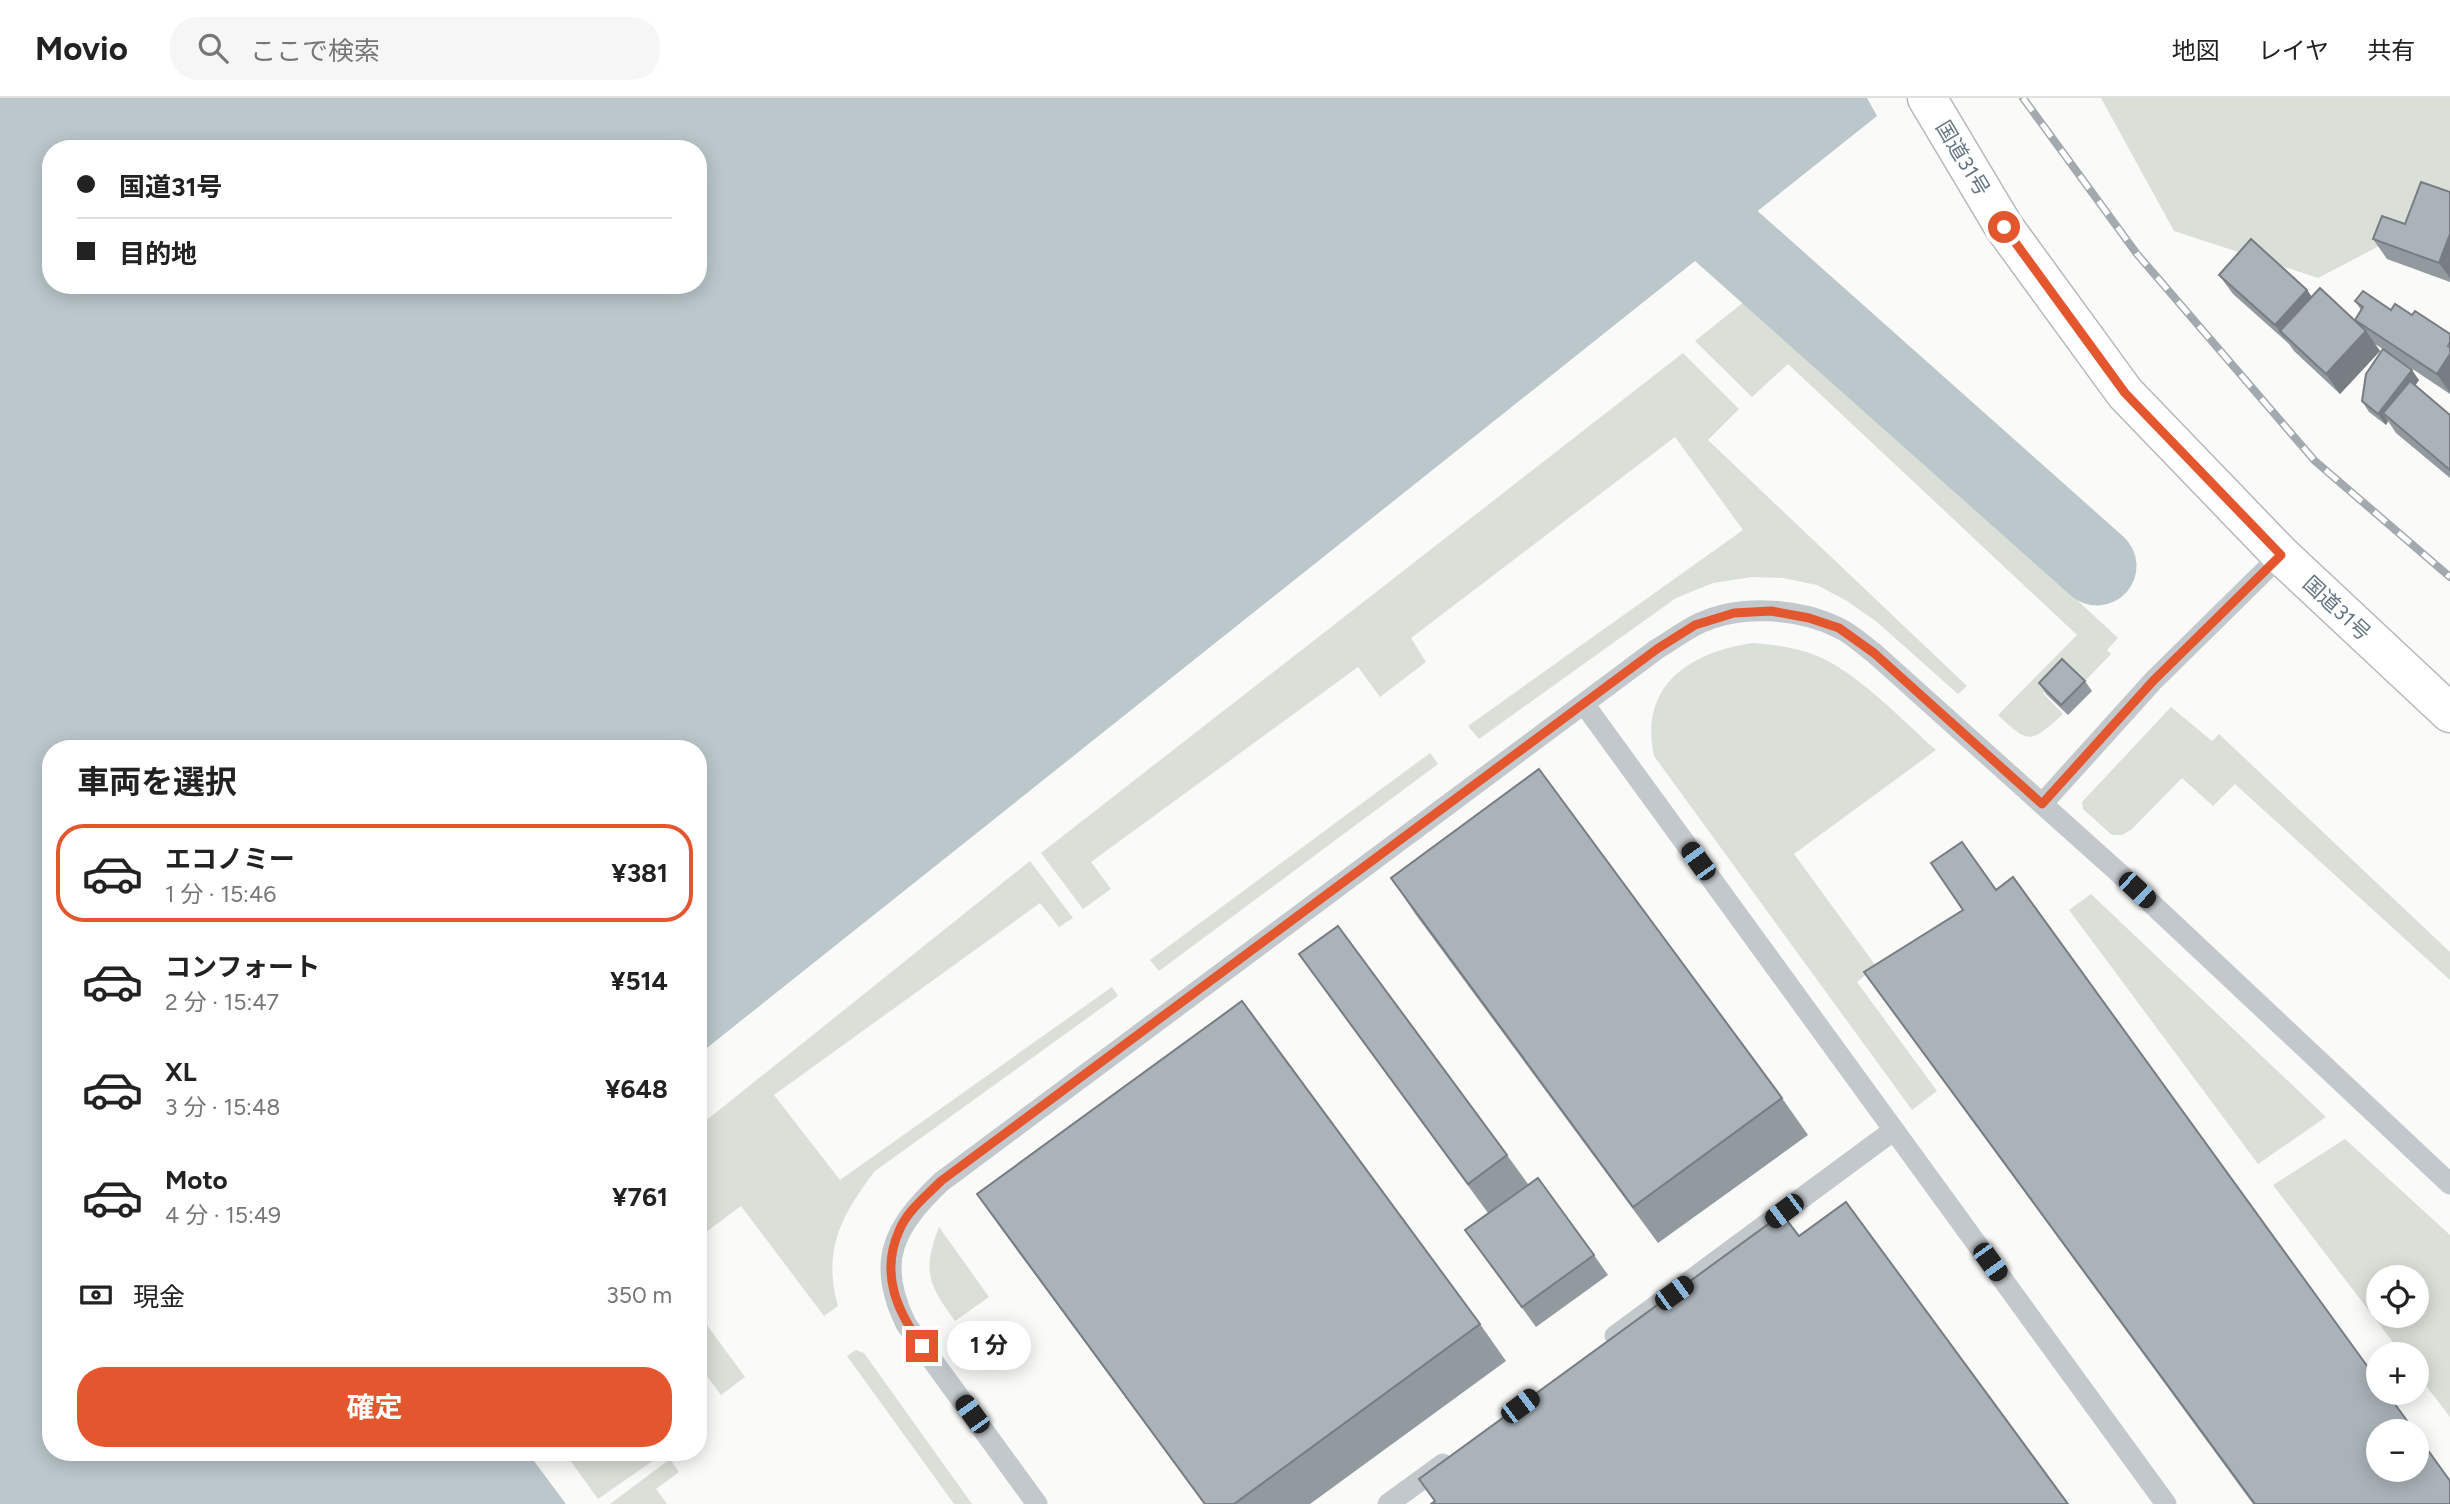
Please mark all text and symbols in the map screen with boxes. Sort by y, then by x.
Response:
search box [170,17,660,80]
text: Movio [35,29,128,68]
icon: search [194,29,232,67]
text: ここで検索 [250,35,380,67]
text: 地図 [2172,36,2220,65]
text: レイヤ [2258,36,2329,65]
text: 共有 [2367,36,2415,65]
street label: 国道31号 [1931,116,1995,200]
text: 国道31号 [119,171,222,203]
route start [1988,211,2020,243]
text: 目的地 [119,238,197,270]
street label: 国道31号 [2298,571,2376,645]
text: 車両を選択 [77,763,237,801]
car [1678,838,1719,884]
icon: car [81,842,144,905]
text: エコノミー [165,843,295,875]
text: ¥381 [611,857,668,889]
car [2115,868,2160,912]
text: 1 分 · 15:46 [165,880,276,908]
icon: car [81,950,144,1013]
text: コンフォート [165,951,320,983]
text: ¥514 [610,965,668,997]
text: 2 分 · 15:47 [165,988,279,1016]
text: XL [165,1056,197,1088]
icon: car [81,1058,144,1121]
text: ¥648 [605,1073,668,1105]
text: 3 分 · 15:48 [165,1093,280,1121]
text: Moto [165,1164,228,1196]
icon: car [81,1166,144,1229]
text: ¥761 [612,1181,668,1213]
car [1761,1190,1808,1232]
text: 4 分 · 15:49 [165,1201,281,1229]
car [1970,1239,2011,1285]
map controls [2366,1265,2429,1482]
button: locate [2366,1265,2429,1328]
car [1651,1272,1698,1314]
icon: cash [77,1276,115,1314]
text: 現金 [133,1281,185,1313]
text: 350 m [606,1281,672,1309]
callout: 1 分 [946,1322,1030,1370]
route end [906,1330,938,1362]
text: 1 分 [970,1331,1008,1359]
button: + [2366,1342,2429,1405]
button: 確定 [77,1367,672,1447]
car [1497,1385,1544,1427]
car [952,1391,993,1437]
button: − [2366,1419,2429,1482]

